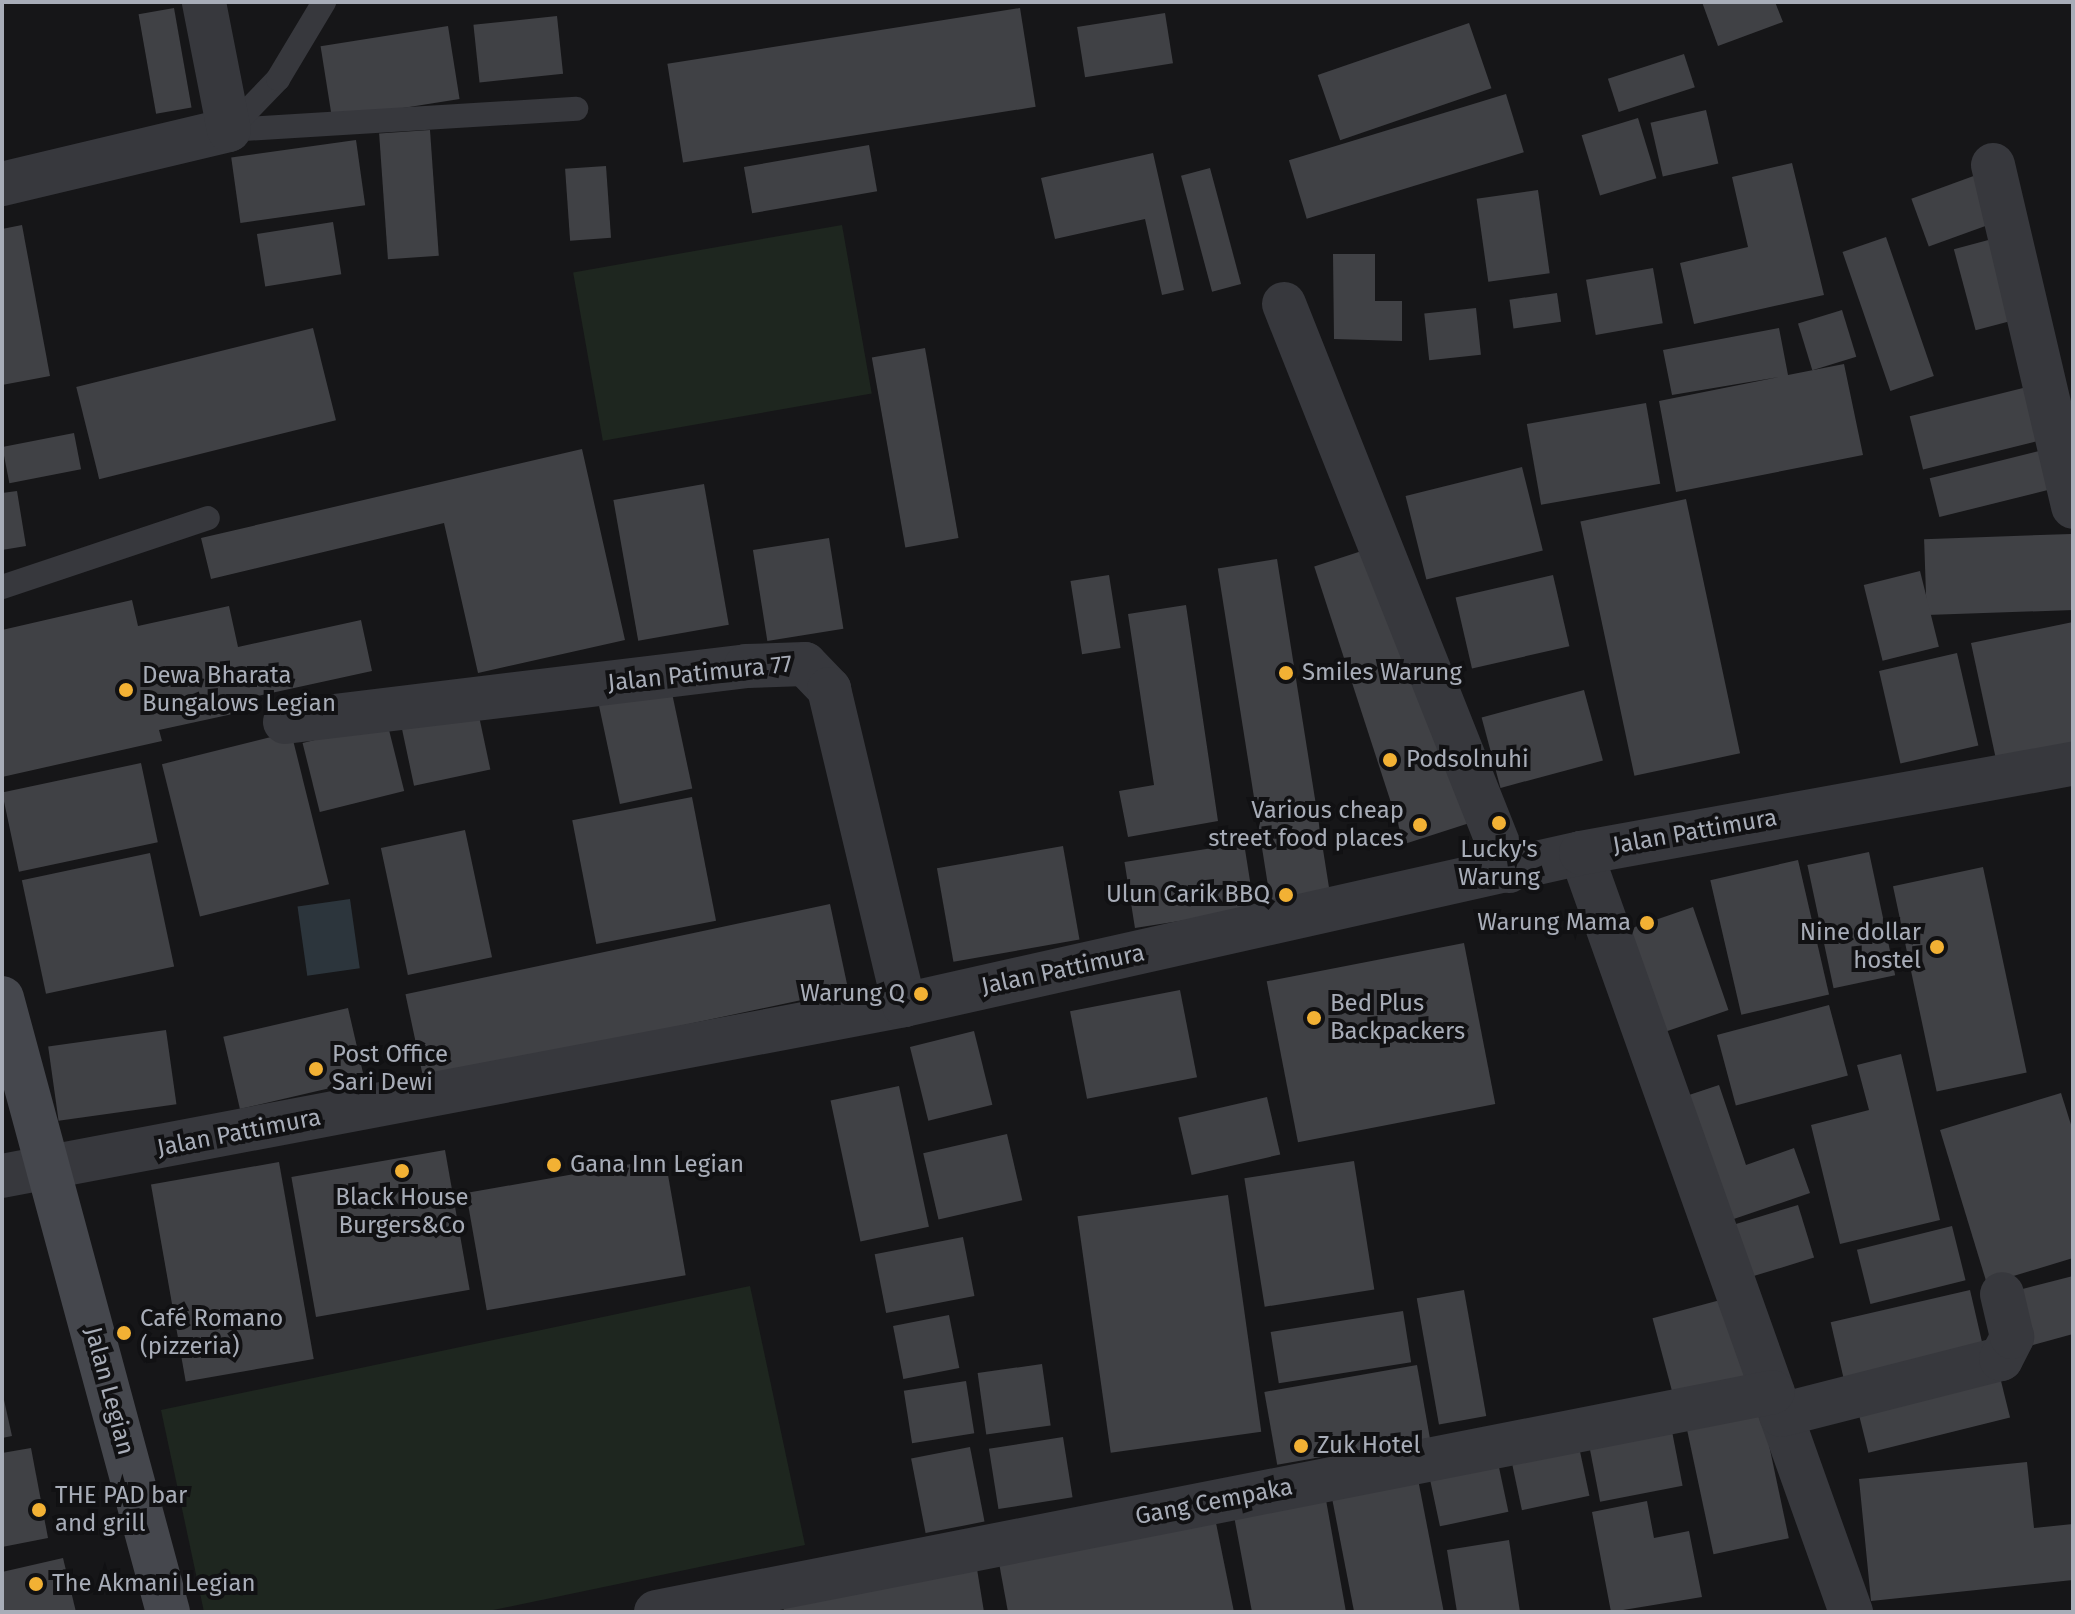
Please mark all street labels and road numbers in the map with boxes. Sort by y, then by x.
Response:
street label: Jalan Patimura 77 [606,650,794,698]
street label: Jalan Pattimura [1611,803,1779,861]
street label: Jalan Pattimura [979,939,1147,1001]
street label: Jalan Pattimura [155,1103,323,1163]
street label: Jalan Legian [78,1324,140,1458]
street label: Gang Cempaka [1133,1473,1295,1531]

